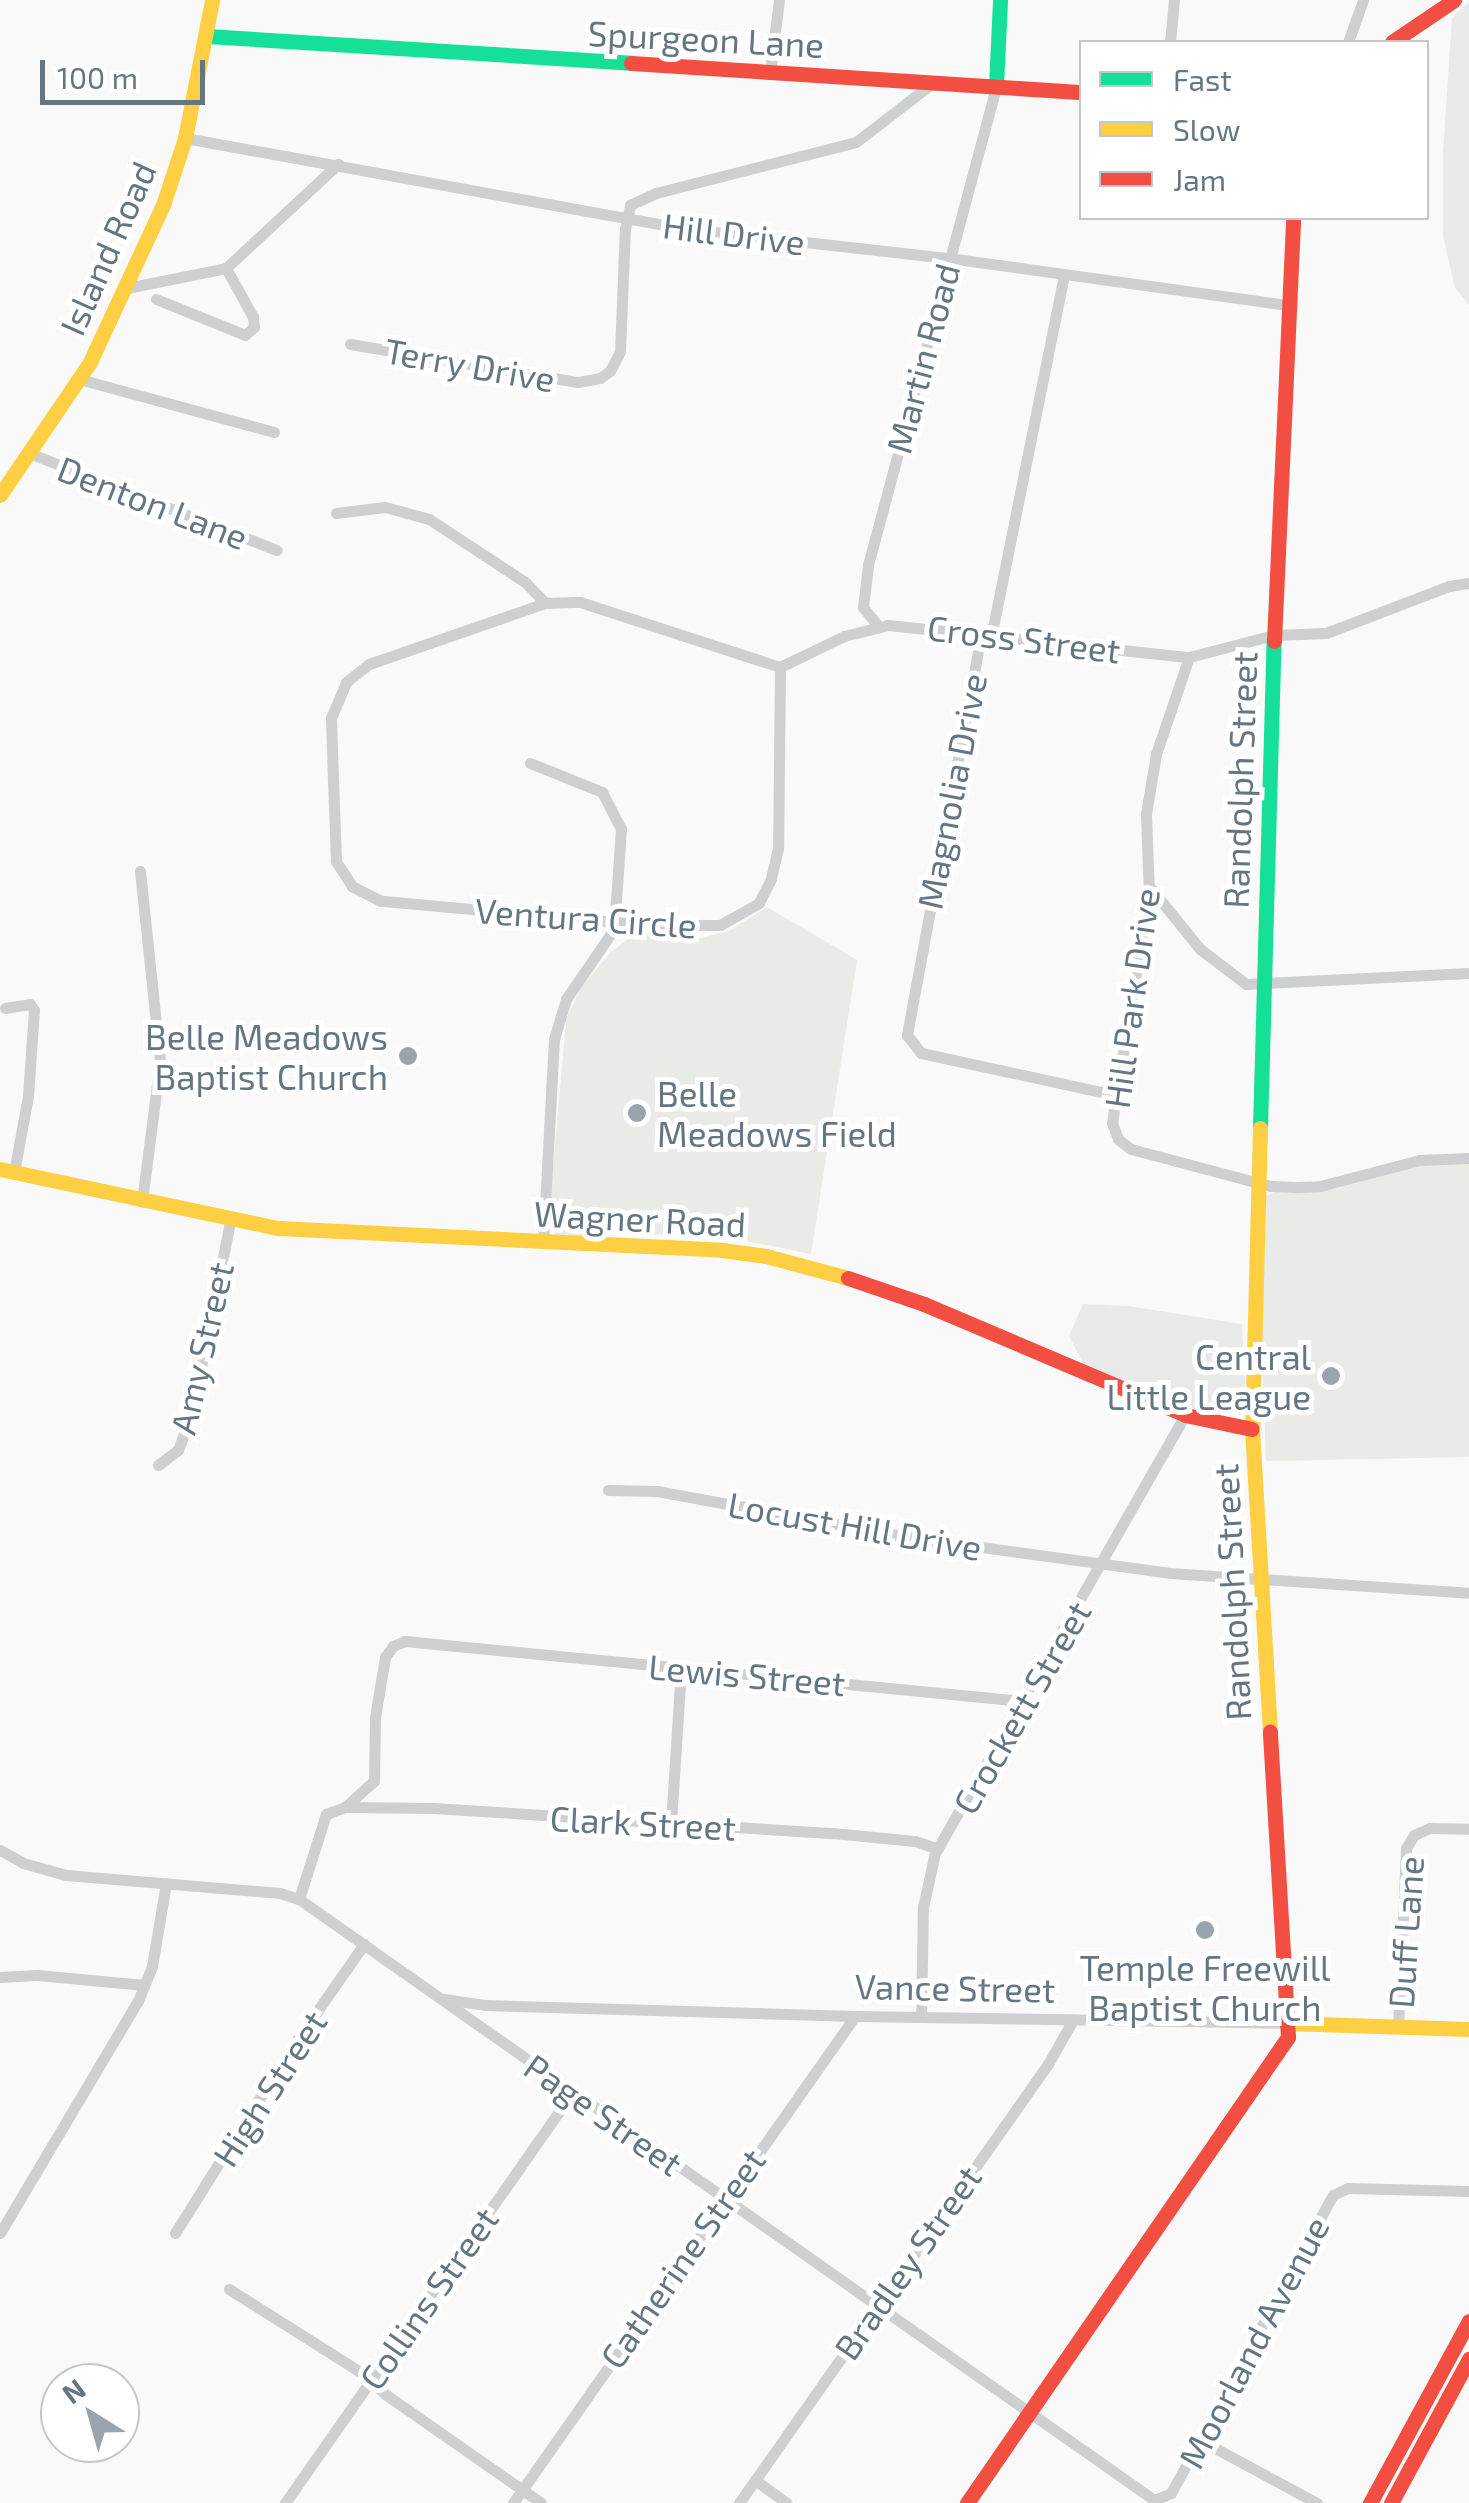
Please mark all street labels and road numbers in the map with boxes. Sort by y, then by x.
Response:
street label: Spurgeon Lane [587,11,825,65]
street label: Island Road [50,155,164,341]
street label: Hill Drive [660,203,808,263]
street label: Martin Road [877,259,967,457]
street label: Terry Drive [381,328,559,400]
street label: Denton Lane [52,447,254,557]
street label: Cross Street [925,605,1123,671]
street label: Randolph Street [1214,651,1264,909]
street label: Magnolia Drive [908,670,994,912]
street label: Hill Park Drive [1095,885,1167,1111]
street label: Ventura Circle [474,888,698,946]
street label: Wagner Road [533,1191,747,1245]
street label: Amy Street [161,1258,241,1438]
street label: Randolph Street [1203,1462,1259,1722]
street label: Locust Hill Drive [725,1482,985,1568]
street label: Crockett Street [943,1593,1099,1821]
street label: Lewis Street [647,1644,847,1704]
street label: Clark Street [549,1796,737,1848]
street label: Duff Lane [1379,1855,1431,2009]
street label: Vance Street [854,1964,1056,2010]
street label: High Street [203,2002,335,2174]
street label: Page Street [517,2044,691,2184]
street label: Catherine Street [591,2140,773,2376]
street label: Bradley Street [825,2157,989,2367]
street label: Collins Street [350,2199,506,2397]
street label: Moorland Avenue [1169,2209,1337,2475]

